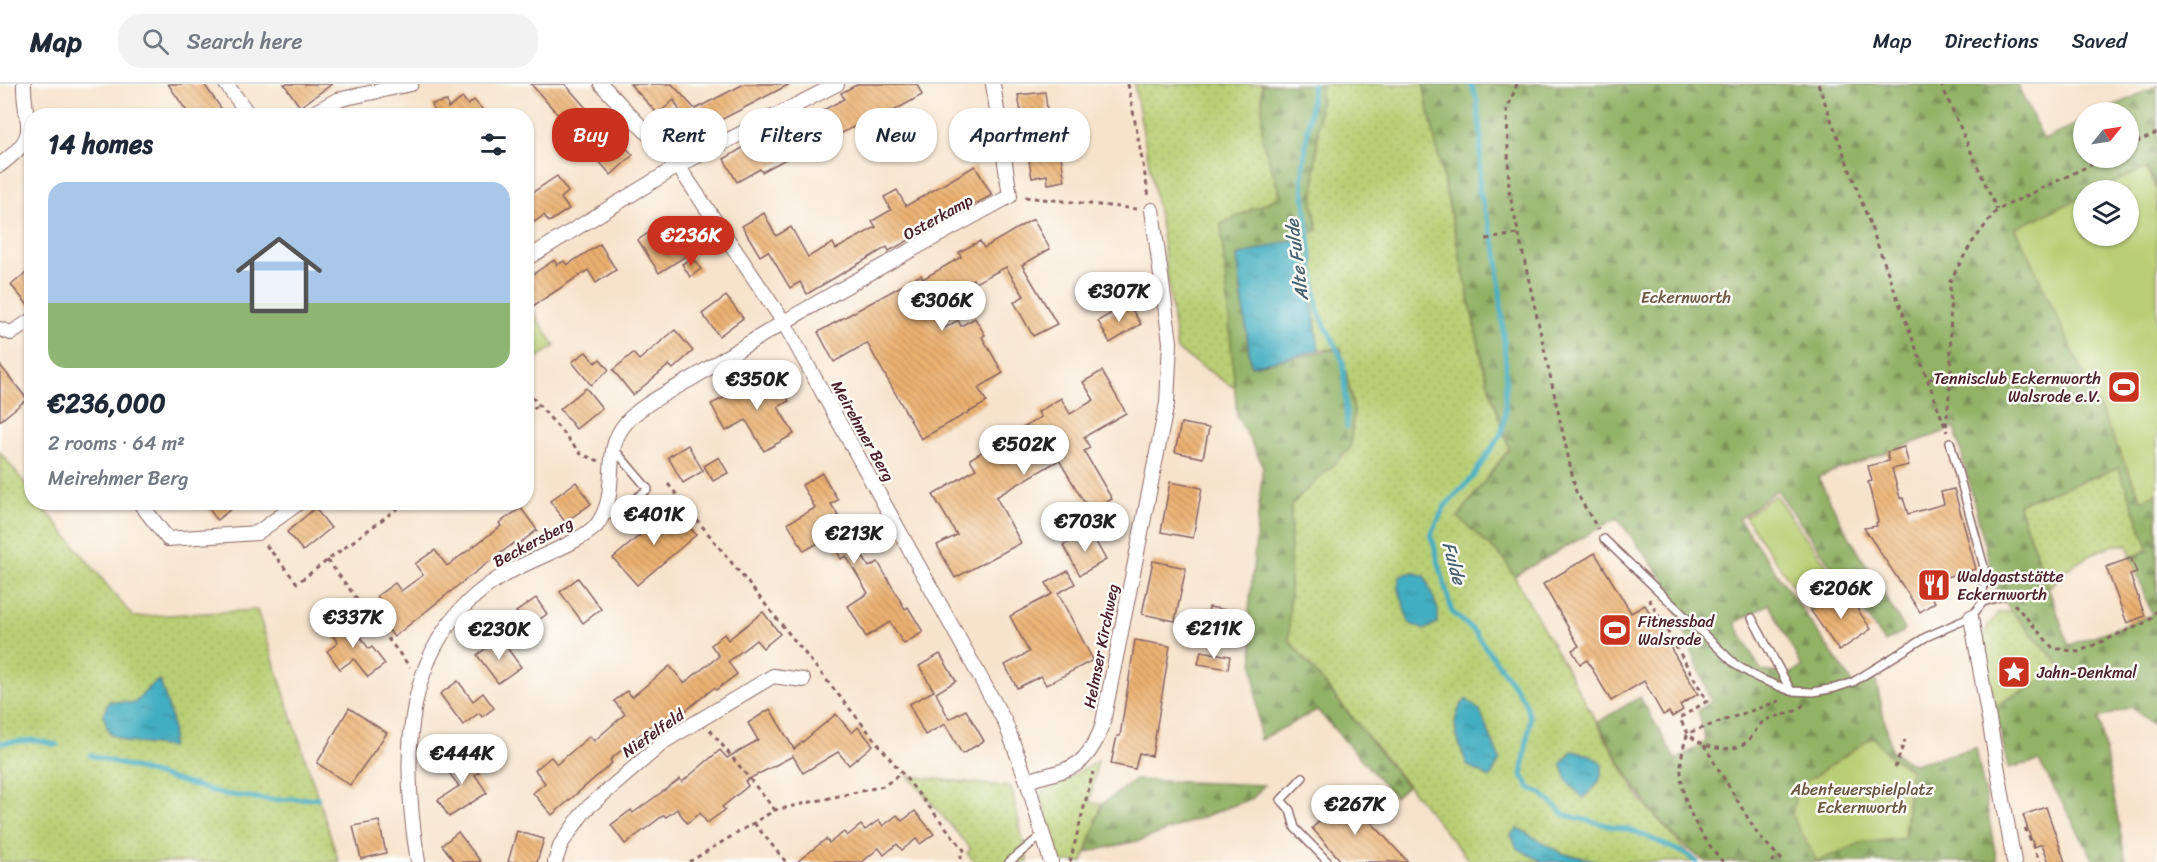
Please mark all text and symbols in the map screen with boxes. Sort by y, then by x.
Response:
search box [118,14,538,68]
text: Map [30,17,82,66]
text: Search here [187,22,303,61]
text: Map [1873,22,1911,60]
text: Directions [1944,22,2039,60]
text: Saved [2072,22,2127,60]
icon: search [139,25,172,58]
north arrow [2073,102,2139,168]
map controls [2073,102,2139,246]
chip: Buy [552,108,629,162]
chip: Rent [641,108,727,162]
chip: Filters [739,108,843,162]
chip: New [855,108,937,162]
chip: Apartment [949,108,1090,162]
text: 14 homes [48,121,153,167]
icon: filters [477,128,510,161]
button: layers [2073,180,2139,246]
street label: Osterkamp [897,185,979,248]
water label: Alte Fulde [1276,215,1318,303]
pin: €236K [649,216,733,267]
text: €236K [661,218,721,253]
icon: home [225,221,333,329]
pin: €307K [1077,272,1161,323]
text: €307K [1089,274,1149,309]
pin: €306K [900,281,984,332]
text: €306K [912,283,972,318]
park label: Eckernworth [1641,283,1731,312]
pin: €350K [715,360,799,411]
text: €350K [726,362,788,397]
place label: Tennisclub Eckernworth Walsrode e.V. [1933,364,2101,411]
sports icon: Tennisclub Eckernworth Walsrode e.V. [2106,369,2142,405]
street label: Meirehmer Berg [823,375,903,487]
text: €236,000 [48,380,166,426]
pin: €502K [982,425,1066,476]
text: 2 rooms · 64 m² [48,426,185,461]
text: €502K [993,427,1055,462]
text: Meirehmer Berg [48,461,189,496]
pin: €401K [612,495,696,546]
text: €401K [624,497,684,532]
pin: €703K [1043,502,1127,553]
text: €703K [1055,504,1115,539]
street label: Beckersberg [487,509,579,575]
pin: €213K [812,514,896,565]
text: €213K [826,516,882,551]
water label: Fulde [1433,538,1476,590]
place label: Waldgaststätte Eckernworth [1957,562,2064,609]
restaurant icon: Waldgaststätte Eckernworth [1916,567,1952,603]
pin: €206K [1799,569,1883,620]
text: €206K [1811,571,1871,606]
street label: Helmser Kirchweg [1075,581,1127,711]
pin: €337K [311,598,395,649]
text: €337K [324,600,382,635]
place label: Fitnessbad Walsrode [1638,607,1715,654]
pin: €211K [1172,609,1256,660]
pin: €230K [457,610,541,661]
text: €211K [1187,611,1241,646]
text: €230K [469,612,529,647]
sports icon: Fitnessbad Walsrode [1597,612,1633,648]
place icon: Jahn-Denkmal [1996,654,2032,690]
place label: Jahn-Denkmal [2036,658,2137,687]
street label: Niefelfeld [616,700,692,765]
pin: €444K [420,734,504,785]
text: €444K [431,736,493,771]
park label: Abenteuerspielplatz Eckernworth [1790,775,1934,822]
pin: €267K [1313,785,1397,836]
text: €267K [1325,787,1385,822]

